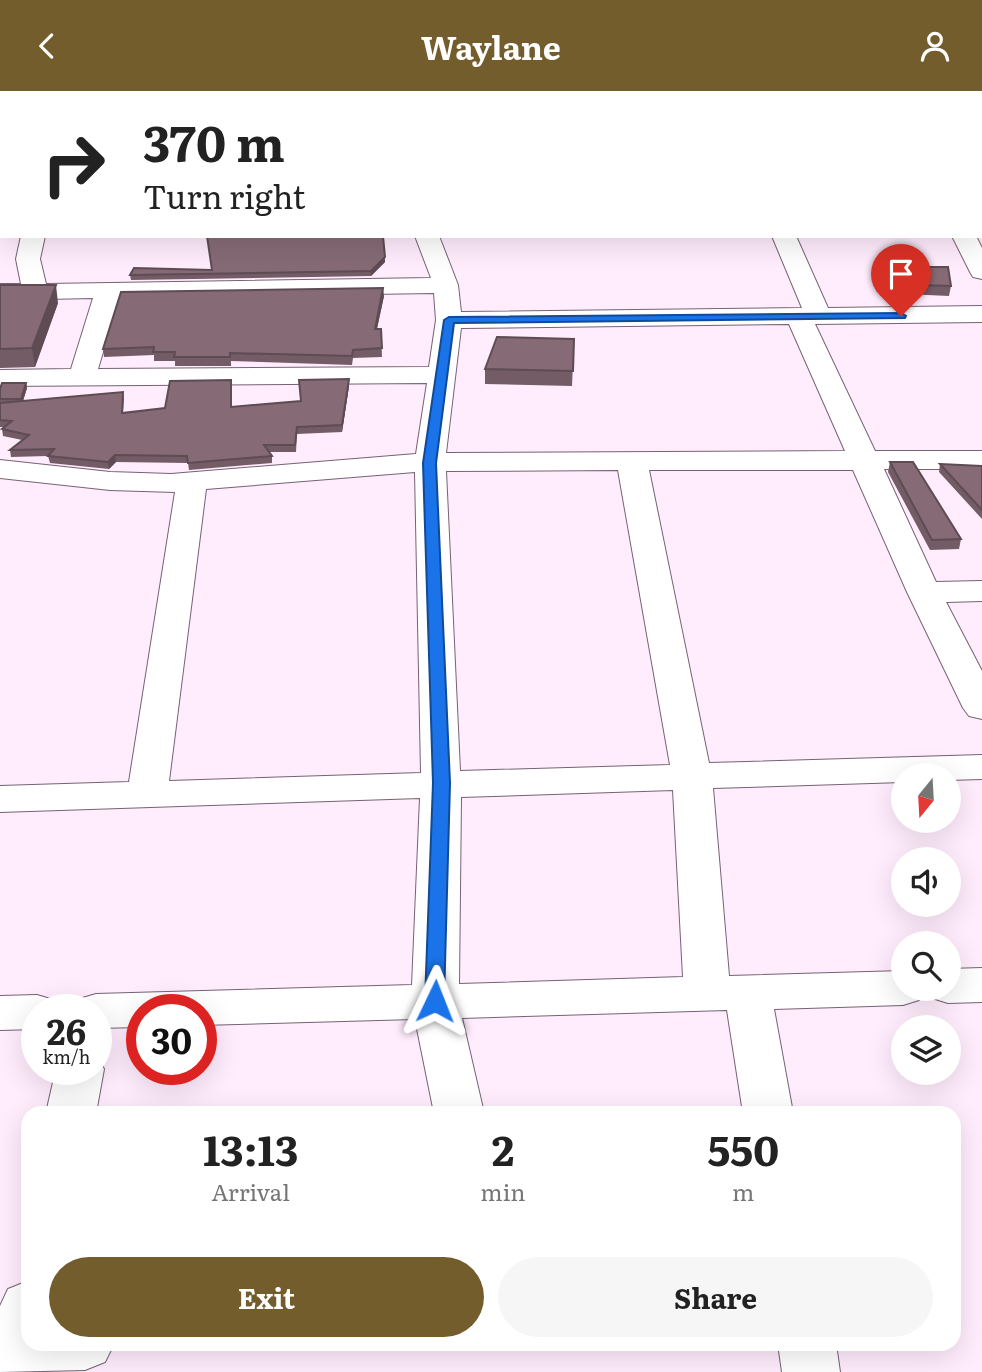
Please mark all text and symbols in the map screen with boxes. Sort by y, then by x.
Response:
text: Waylane [421,22,561,70]
icon: back [28,27,66,65]
icon: person [916,27,954,65]
text: 370 m [143,104,285,177]
icon: right [28,119,119,210]
text: Turn right [143,171,305,219]
pin [871,244,931,316]
icon: arrive [882,255,920,293]
north arrow [891,763,961,833]
map controls [891,763,961,1085]
button: sound [891,847,961,917]
button: search [891,931,961,1001]
position arrow [398,964,472,1038]
speed limit sign: 30 [126,994,217,1085]
text: 26 [47,1004,86,1056]
button: layers [891,1015,961,1085]
text: km/h [43,1043,90,1070]
text: 13:13 [203,1117,298,1179]
text: 2 [492,1117,514,1179]
text: 550 [707,1117,779,1179]
text: Arrival [211,1174,290,1208]
text: min [480,1174,526,1208]
text: m [732,1174,754,1208]
button: Exit [49,1257,484,1337]
button: Share [498,1257,933,1337]

